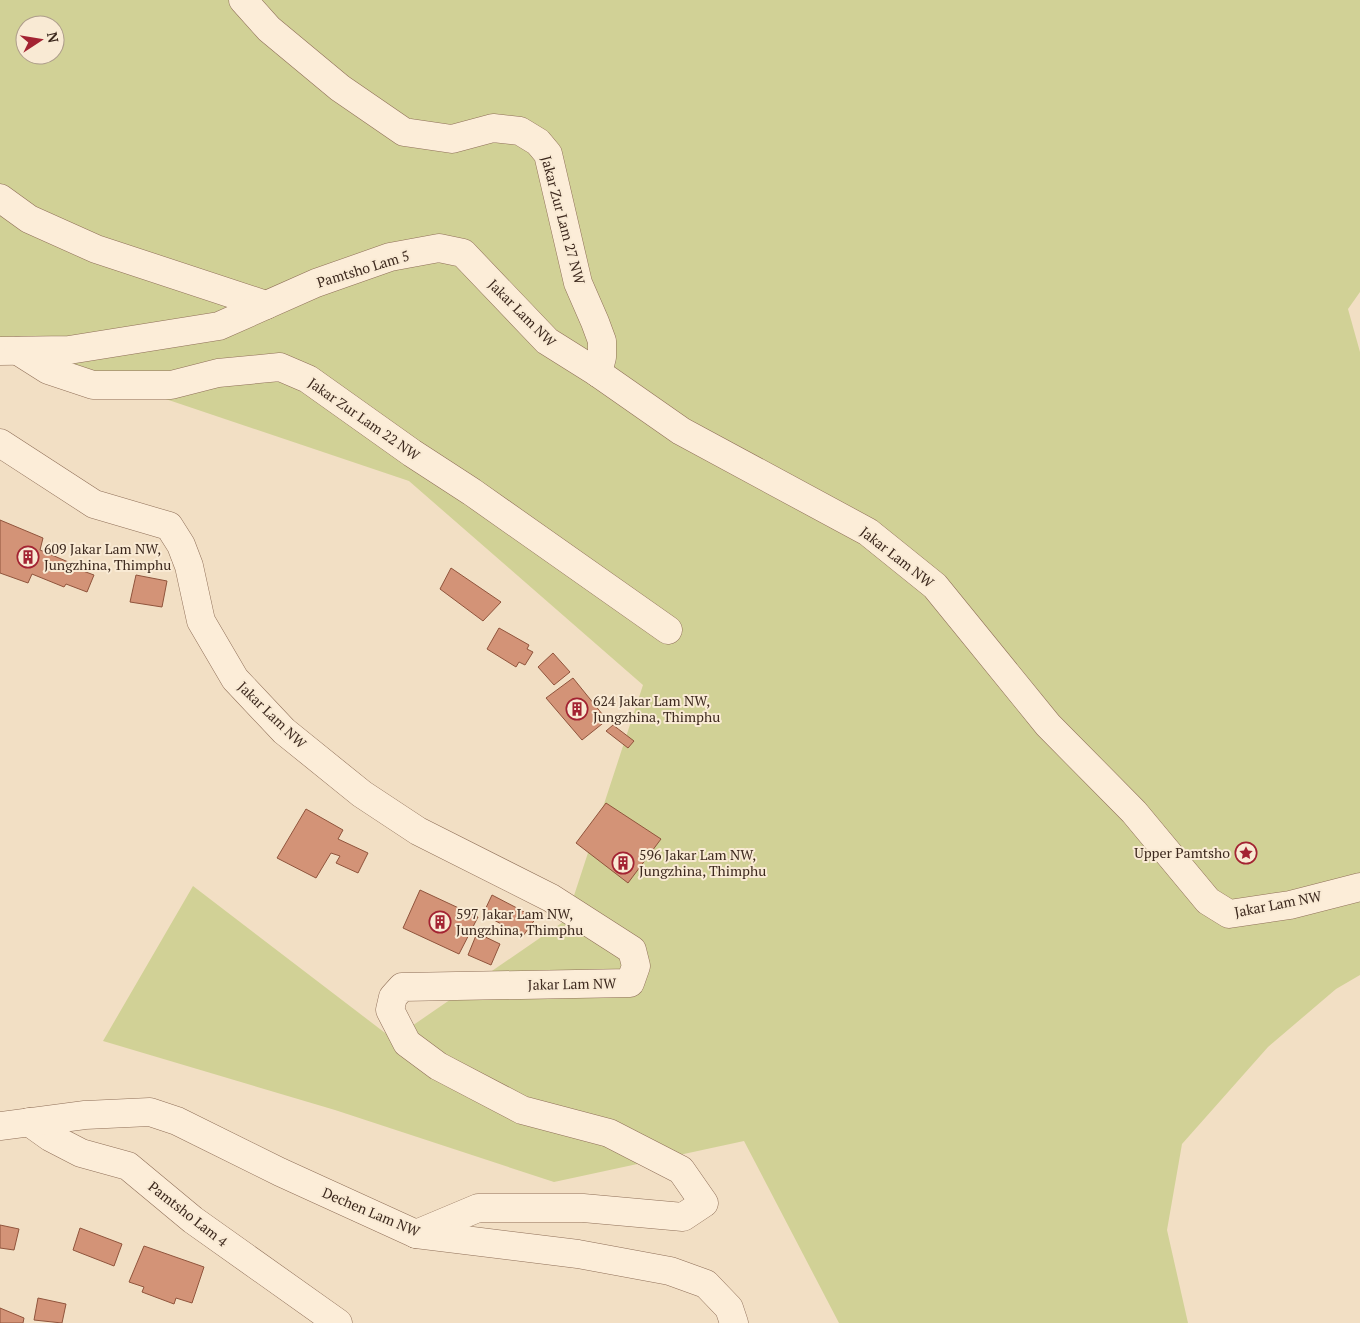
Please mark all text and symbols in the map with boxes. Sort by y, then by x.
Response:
north arrow [15,15,65,65]
text: N [43,30,64,45]
street label: Jakar Zur Lam 27 NW [537,154,590,287]
street label: Pamtsho Lam 5 [314,245,411,292]
street label: Jakar Lam NW [484,275,561,351]
street label: Jakar Zur Lam 22 NW [305,373,425,465]
street label: Jakar Lam NW [857,522,939,592]
place label: 609 Jakar Lam NW, Jungzhina, Thimphu [44,539,171,574]
building icon: 609 Jakar Lam NW, Jungzhina, Thimphu [16,545,40,569]
street label: Jakar Lam NW [234,677,311,753]
place label: 624 Jakar Lam NW, Jungzhina, Thimphu [593,691,720,726]
building icon: 624 Jakar Lam NW, Jungzhina, Thimphu [565,697,589,721]
place icon: Upper Pamtsho [1234,841,1258,865]
place label: Upper Pamtsho [1134,843,1230,862]
place label: 596 Jakar Lam NW, Jungzhina, Thimphu [639,845,766,880]
building icon: 596 Jakar Lam NW, Jungzhina, Thimphu [611,851,635,875]
street label: Jakar Lam NW [1233,886,1324,921]
place label: 597 Jakar Lam NW, Jungzhina, Thimphu [456,904,583,939]
building icon: 597 Jakar Lam NW, Jungzhina, Thimphu [428,910,452,934]
street label: Jakar Lam NW [528,973,617,994]
street label: Pamtsho Lam 4 [145,1177,232,1251]
street label: Dechen Lam NW [320,1182,424,1241]

